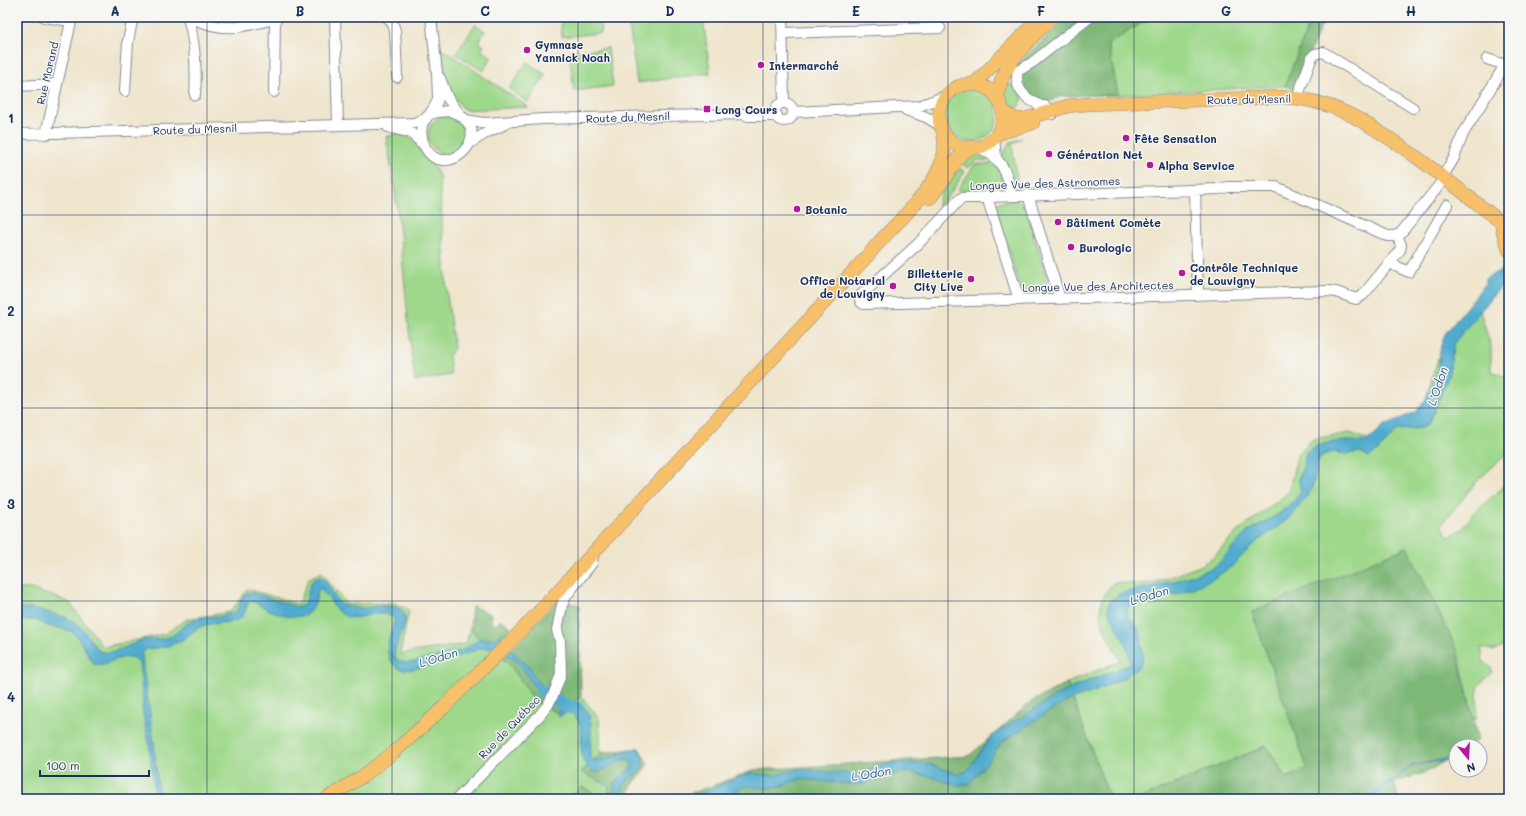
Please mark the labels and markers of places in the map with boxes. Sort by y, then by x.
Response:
place label: Gymnase Yannick Noah [535,37,610,65]
marker: Gymnase Yannick Noah [522,45,532,55]
place label: Intermarché [769,58,839,73]
marker: Intermarché [756,60,766,70]
place label: Long Cours [715,102,778,117]
marker: Long Cours [702,104,712,114]
place label: Fête Sensation [1134,131,1217,146]
marker: Fête Sensation [1121,133,1131,143]
place label: Génération Net [1057,147,1143,162]
marker: Génération Net [1044,149,1054,159]
place label: Alpha Service [1158,158,1235,173]
marker: Alpha Service [1145,160,1155,170]
place label: Botanic [805,202,848,217]
marker: Botanic [792,204,802,214]
place label: Bâtiment Comète [1066,215,1161,230]
marker: Bâtiment Comète [1053,217,1063,227]
place label: Burologic [1079,240,1132,255]
marker: Burologic [1066,242,1076,252]
place label: Contrôle Technique de Louvigny [1190,260,1298,288]
place label: Billetterie City Live [907,266,963,294]
marker: Contrôle Technique de Louvigny [1177,268,1187,278]
place label: Office Notarial de Louvigny [800,273,885,301]
marker: Billetterie City Live [966,274,976,284]
marker: Office Notarial de Louvigny [888,281,898,291]

